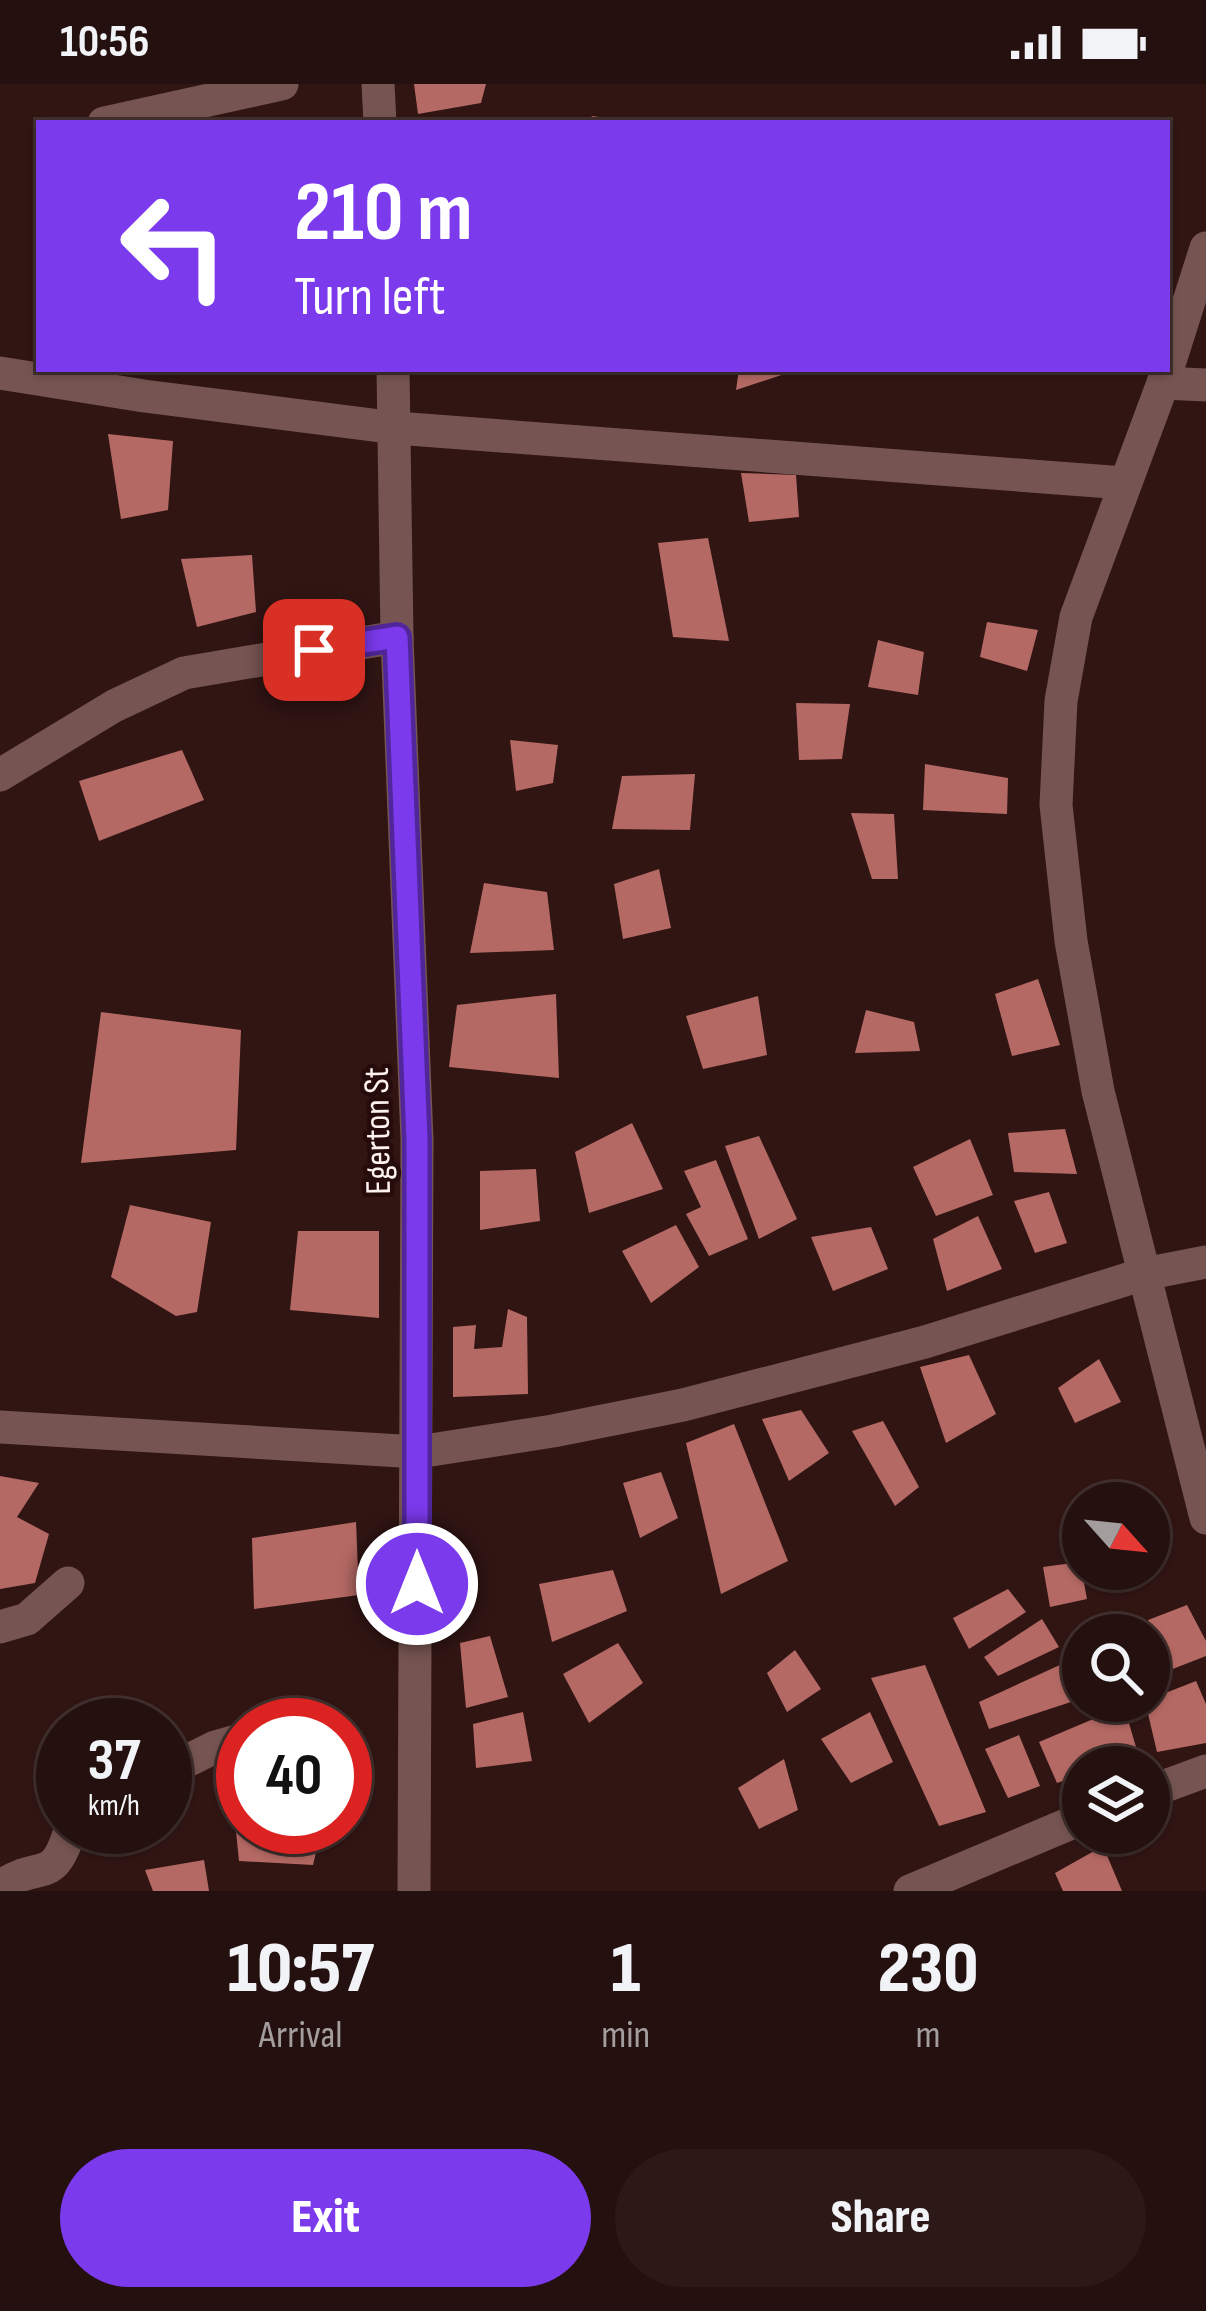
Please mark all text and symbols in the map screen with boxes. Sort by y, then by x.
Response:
text: 10:56 [60,15,150,70]
text: 210 m [294,163,473,264]
icon: left [96,168,252,324]
text: Turn left [294,265,446,330]
pin [263,599,365,701]
icon: arrive [281,617,347,683]
street label: Egerton St [356,1067,401,1195]
north arrow [1062,1482,1170,1590]
map controls [1062,1482,1170,1854]
position arrow [354,1521,480,1647]
button: search [1062,1614,1170,1722]
speed limit sign: 40 [216,1698,372,1854]
text: 37 [87,1725,141,1797]
button: layers [1062,1746,1170,1854]
text: km/h [88,1788,140,1824]
text: 10:57 [227,1926,374,2013]
text: 1 [611,1926,640,2013]
text: 230 [878,1926,979,2013]
text: Arrival [259,2012,343,2059]
text: min [601,2012,650,2059]
text: m [916,2012,941,2059]
button: Exit [60,2149,591,2287]
button: Share [615,2149,1146,2287]

